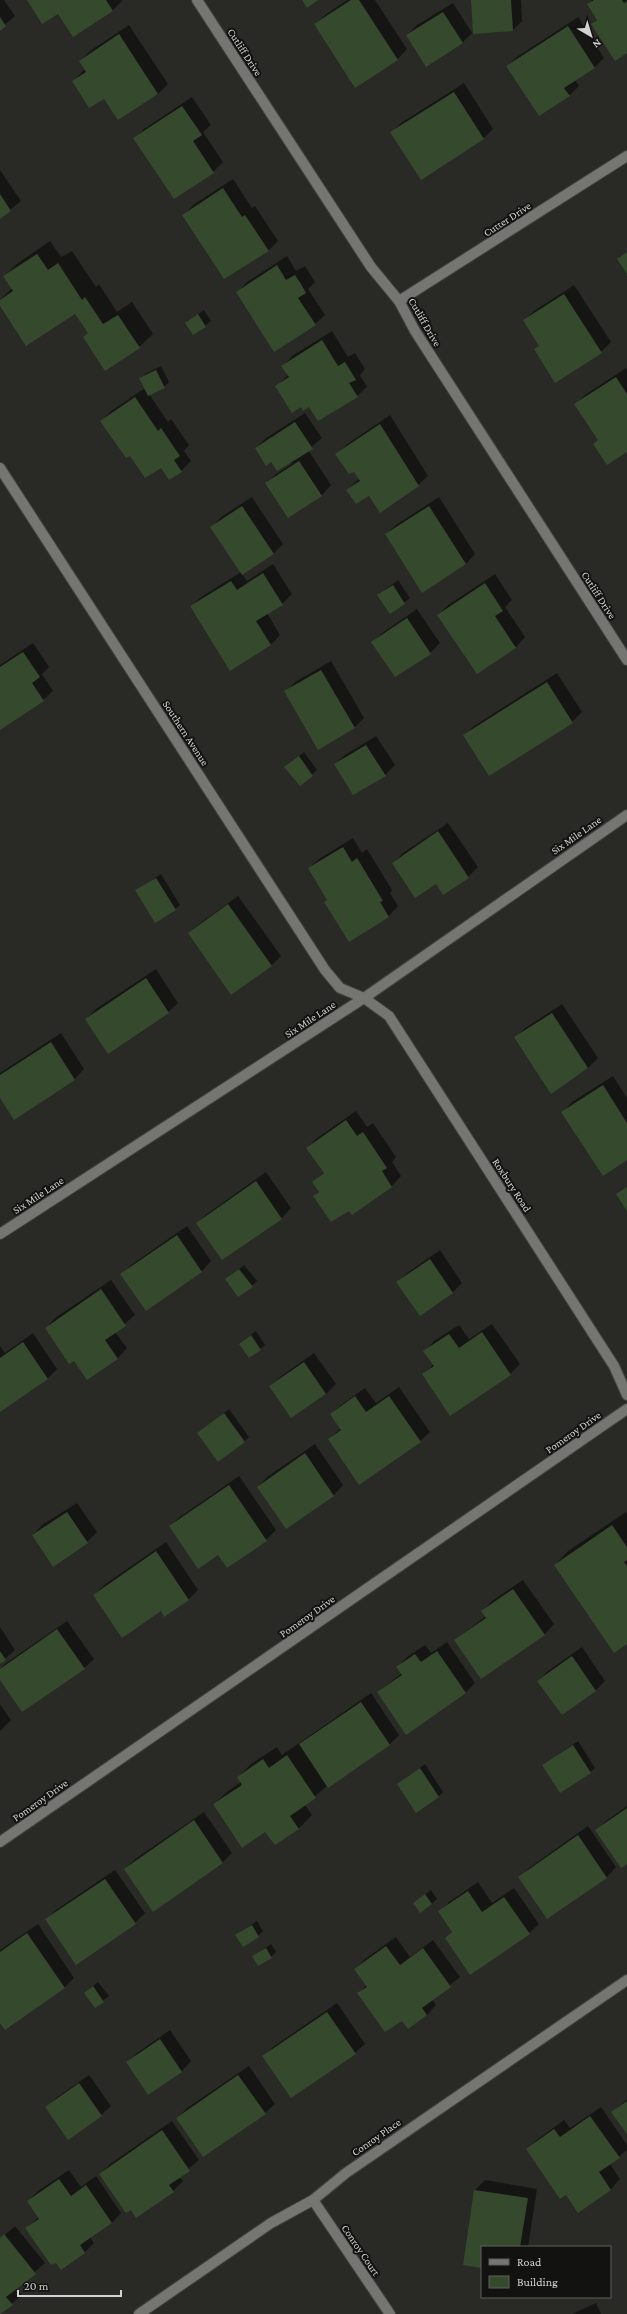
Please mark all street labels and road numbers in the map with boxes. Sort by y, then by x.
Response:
street label: Cutliff Drive [225,26,265,78]
street label: Cutter Drive [481,199,533,239]
street label: Cutliff Drive [406,296,444,349]
street label: Cutliff Drive [579,569,619,621]
street label: Southern Avenue [161,698,212,768]
street label: Six Mile Lane [549,813,603,857]
street label: Six Mile Lane [282,998,338,1040]
street label: Roxbury Road [489,1156,534,1215]
street label: Six Mile Lane [10,1174,66,1216]
street label: Pomeroy Drive [543,1408,604,1456]
street label: Pomeroy Drive [277,1592,338,1640]
street label: Pomeroy Drive [10,1776,71,1824]
street label: Conroy Place [349,2116,403,2159]
street label: Conroy Court [339,2222,383,2279]

